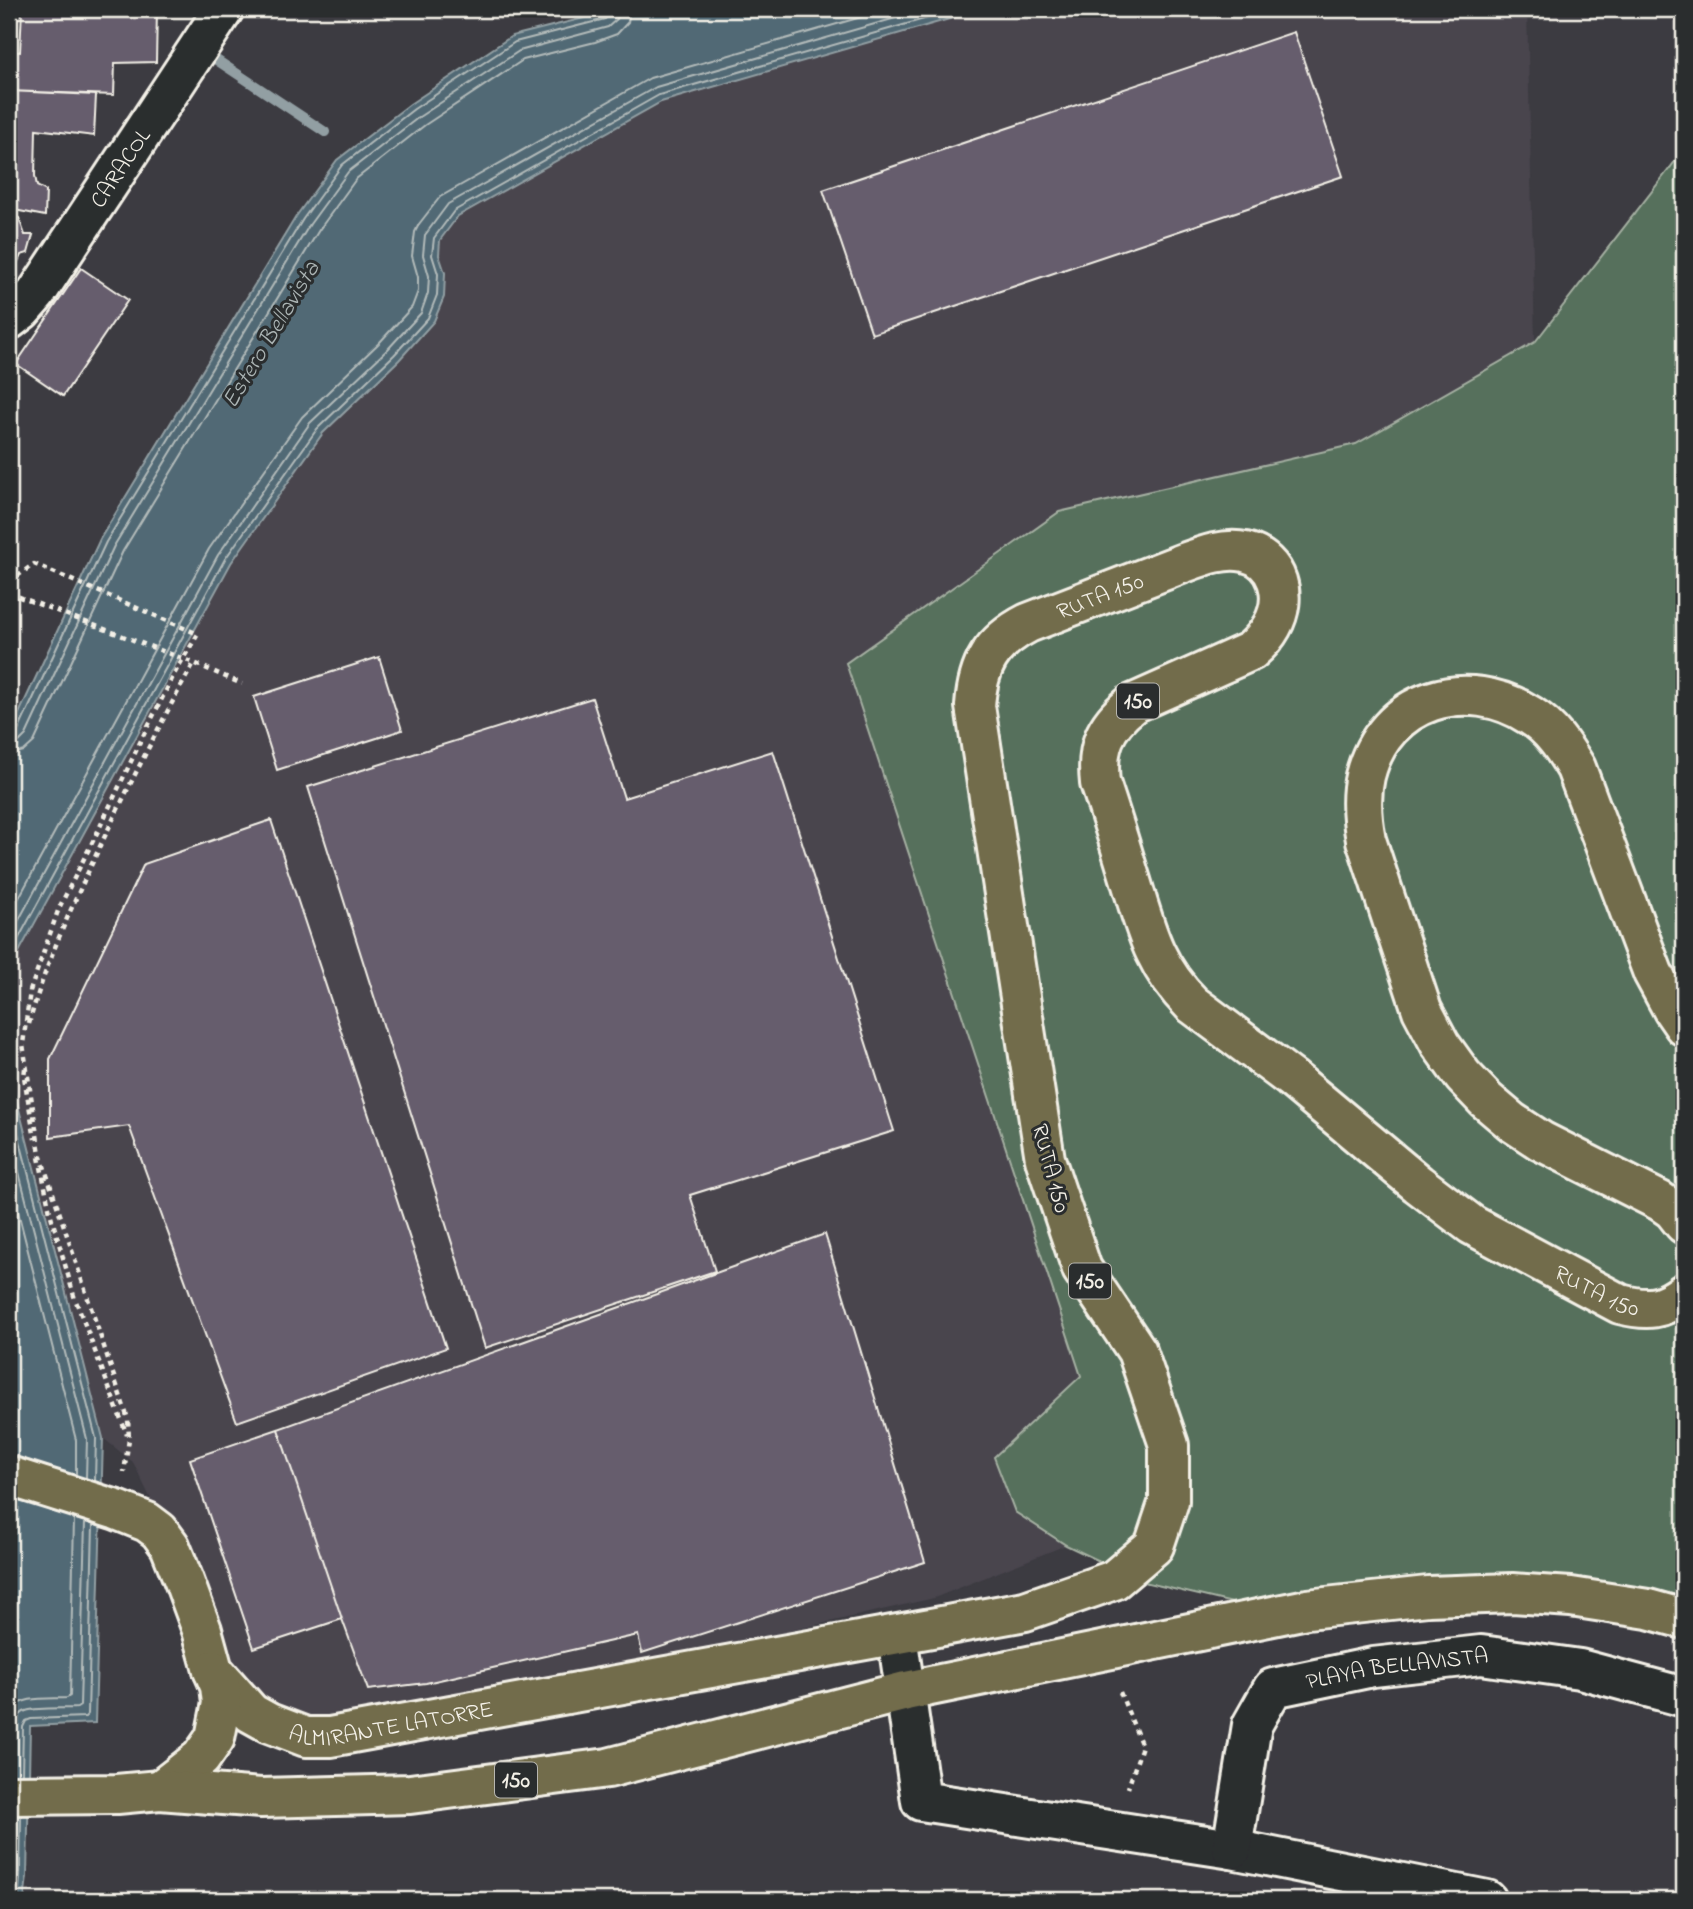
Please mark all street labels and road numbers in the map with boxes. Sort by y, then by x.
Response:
street label: CARACOL [83,122,160,215]
street label: RUTA 150 [1052,566,1149,629]
road number: 150 [1117,684,1159,718]
street label: RUTA 150 [1022,1121,1077,1217]
street label: RUTA 150 [1548,1258,1641,1327]
road number: 150 [1069,1264,1111,1298]
street label: PLAYA BELLAVISTA [1303,1640,1490,1700]
street label: ALMIRANTE LATORRE [283,1694,496,1756]
road number: 150 [495,1762,537,1798]

